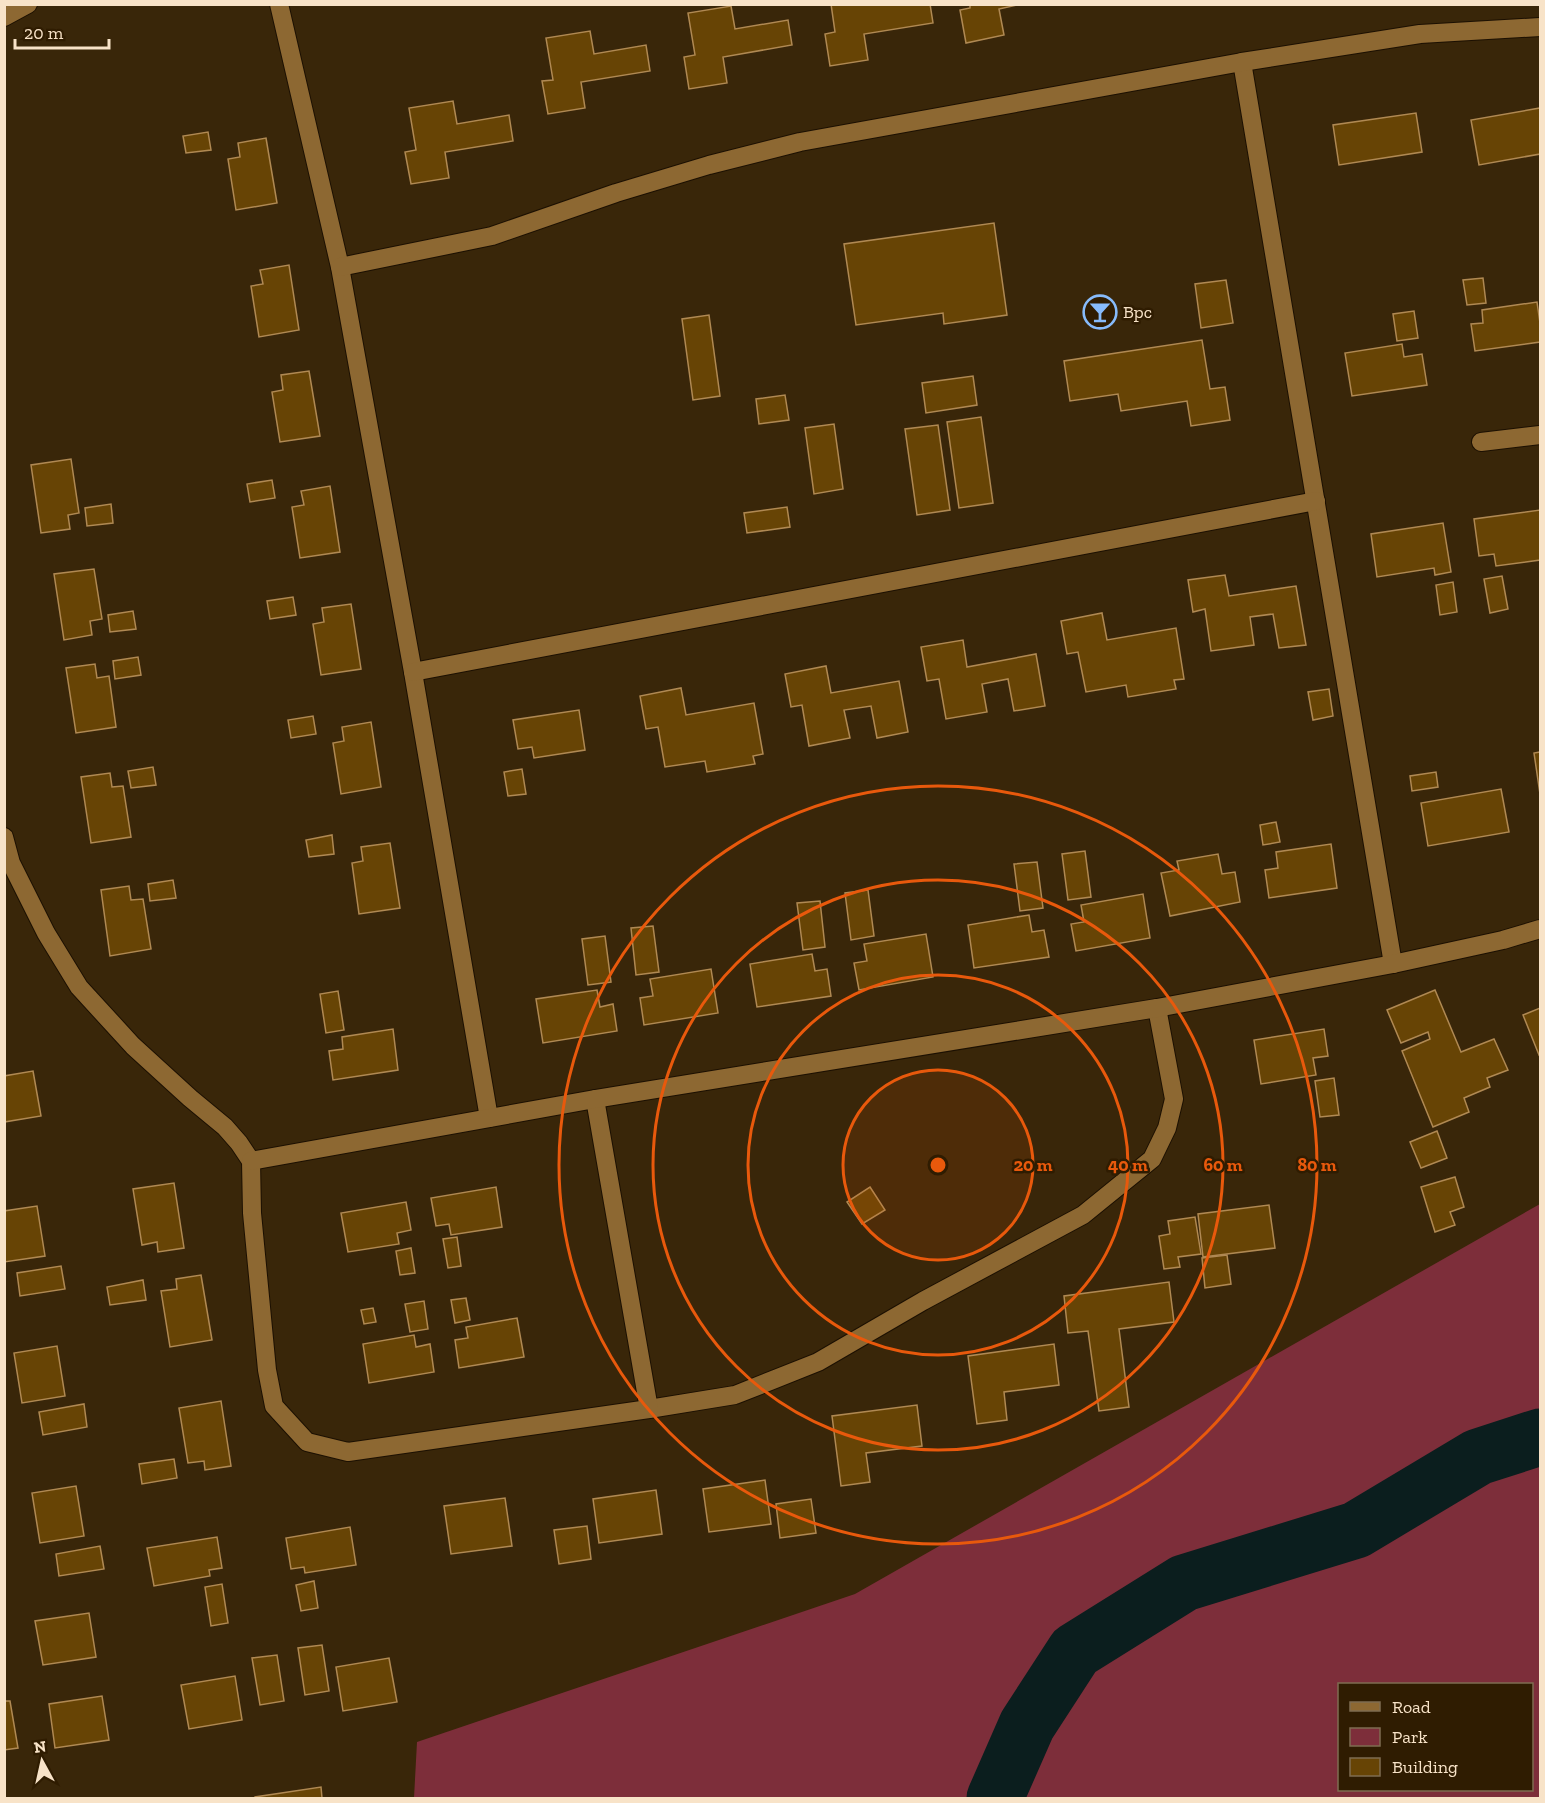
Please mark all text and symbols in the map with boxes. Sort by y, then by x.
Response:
scale bar [15,12,110,50]
text: 20 m [24,22,64,44]
bar icon: Bpc [1082,294,1118,330]
place label: Bpc [1123,301,1152,323]
text: 20 m [1013,1154,1053,1176]
text: 40 m [1108,1154,1148,1176]
text: 60 m [1203,1154,1243,1176]
text: 80 m [1297,1154,1337,1176]
centre of rings [928,1155,948,1175]
legend [1338,1683,1533,1791]
text: Road [1392,1696,1431,1718]
text: Park [1392,1726,1428,1748]
north arrow [12,1731,72,1791]
text: N [33,1736,47,1757]
text: Building [1392,1756,1458,1778]

